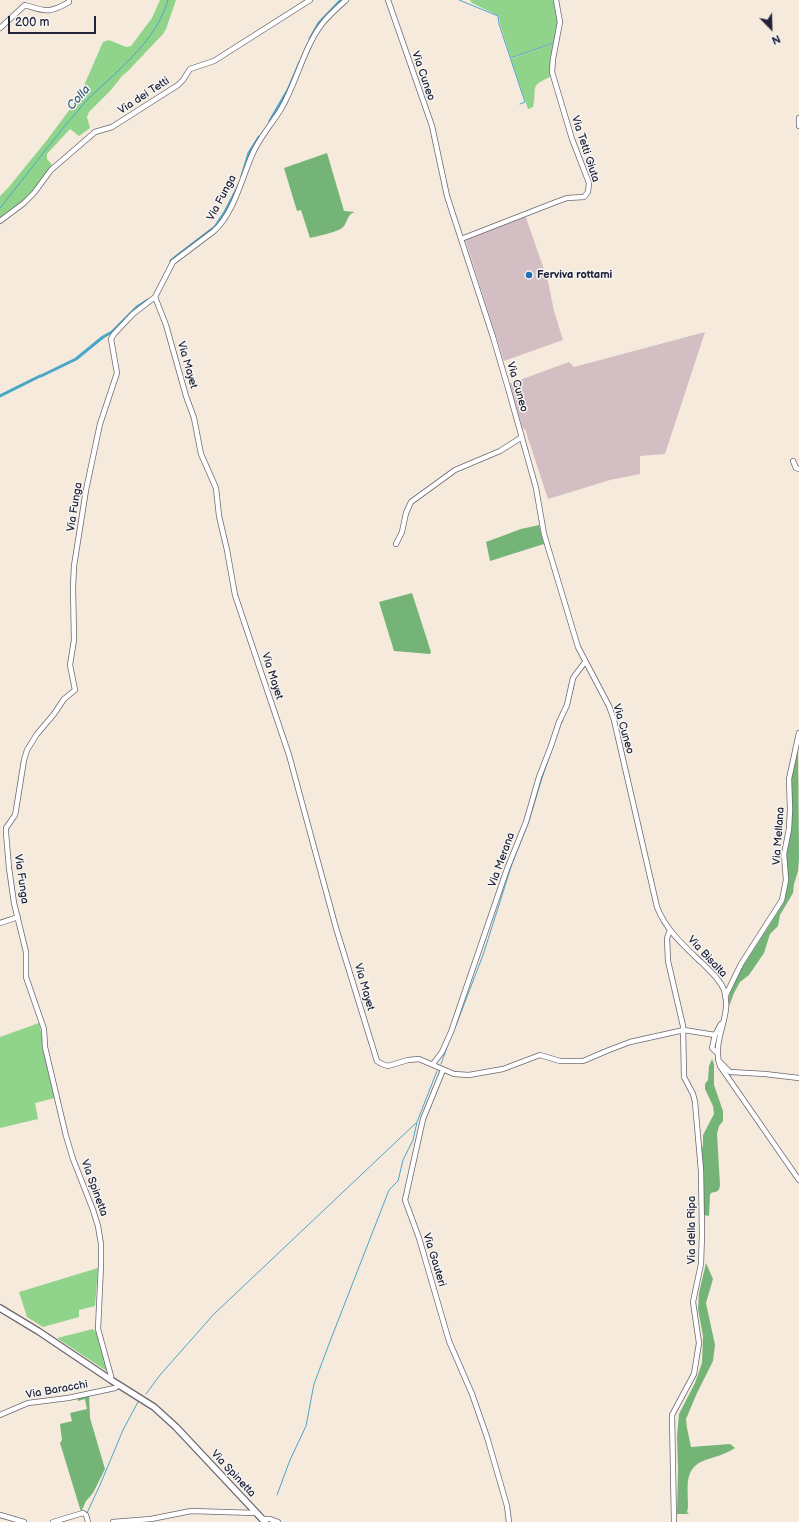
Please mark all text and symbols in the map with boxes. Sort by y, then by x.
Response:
scale bar [10,8,98,34]
north arrow [751,8,791,48]
text: 200 m [15,15,49,30]
text: N [770,32,782,47]
street label: Via Cuneo [408,50,438,102]
street label: Via dei Tetti [116,75,172,117]
water label: Colla [64,83,94,113]
street label: Via Tetti Giuta [568,114,602,184]
street label: Via Funga [204,173,240,223]
place label: Ferviva rottami [537,268,612,282]
marker: Ferviva rottami [524,270,534,280]
street label: Via Mayet [174,340,200,390]
street label: Via Cuneo [504,360,530,414]
street label: Via Funga [65,481,85,533]
street label: Via Mayet [258,651,286,701]
street label: Via Cuneo [610,702,636,756]
street label: Via Mellana [770,807,788,865]
street label: Via Merana [486,831,518,889]
street label: Via Funga [11,853,31,905]
street label: Via Bisalta [684,933,730,981]
street label: Via Mayet [351,962,377,1012]
street label: Via Spinetta [78,1158,110,1218]
street label: Via della Ripa [685,1196,699,1264]
street label: Via Gauteri [420,1232,448,1288]
street label: Via Baracchi [25,1378,89,1402]
street label: Via Spinetta [208,1448,258,1500]

